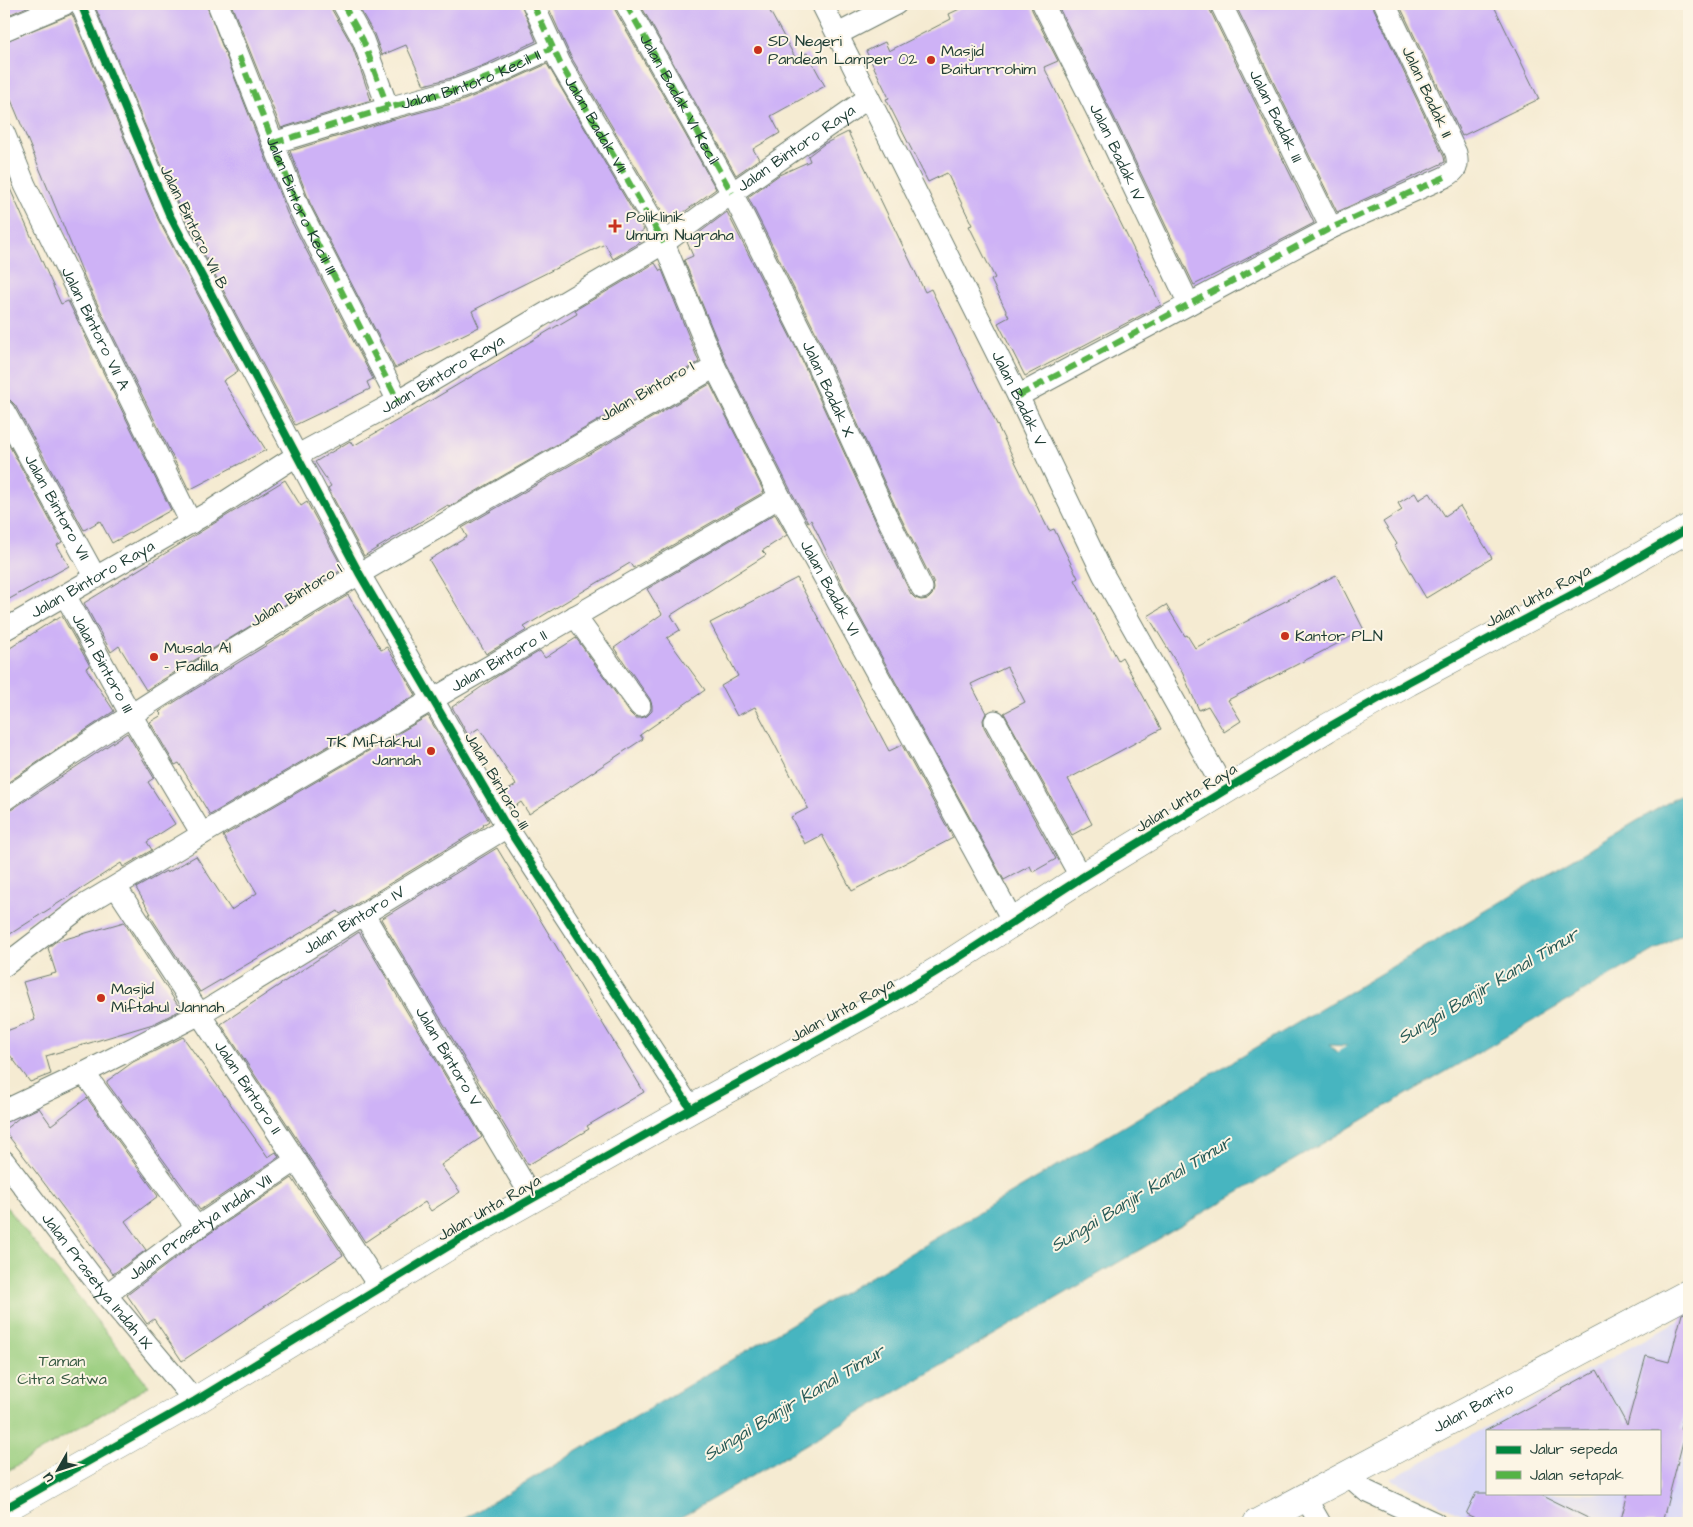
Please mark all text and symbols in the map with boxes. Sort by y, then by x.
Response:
street label: Jalan Badak VI Kecil [634,30,725,168]
place label: SD Negeri Pandean Lamper 02 [768,30,917,70]
place label: Masjid Baiturrrohim [941,40,1036,80]
street label: Jalan Badak II [1396,43,1458,141]
street label: Jalan Bintoro Kecil II [399,44,544,115]
marker: SD Negeri Pandean Lamper 02 [752,44,764,56]
marker: Masjid Baiturrrohim [925,54,937,66]
street label: Jalan Badak III [1244,66,1308,166]
street label: Jalan Badak VII [559,72,632,177]
street label: Jalan Bintoro Raya [733,99,860,197]
street label: Jalan Badak IV [1084,100,1150,205]
street label: Jalan Bintoro Kecil III [261,133,342,279]
street label: Jalan Bintoro VII B [154,161,234,293]
place label: Poliklinik Umum Nugraha [626,206,734,247]
marker: Poliklinik Umum Nugraha [608,219,622,233]
street label: Jalan Bintoro VII A [56,263,135,394]
street label: Jalan Bintoro Raya [377,329,508,419]
street label: Jalan Badak X [797,337,860,441]
street label: Jalan Badak V [986,347,1051,450]
street label: Jalan Bintoro I [596,355,698,427]
street label: Jalan Bintoro VII [19,450,95,564]
street label: Jalan Bintoro Raya [26,535,158,623]
street label: Jalan Badak VI [795,536,865,640]
street label: Jalan Bintoro I [245,558,347,632]
street label: Jalan Unta Raya [1482,559,1595,634]
street label: Jalan Bintoro III [66,610,139,717]
street label: Jalan Bintoro II [447,624,551,698]
place label: Kantor PLN [1295,625,1383,647]
marker: Kantor PLN [1279,630,1291,642]
place label: Musala Al - Fadilla [164,637,231,677]
marker: Musala Al - Fadilla [148,651,160,663]
street label: Jalan Bintoro III [459,728,535,834]
place label: TK Miftakhul Jannah [327,731,421,771]
marker: TK Miftakhul Jannah [425,745,437,757]
street label: Jalan Unta Raya [1131,758,1242,839]
street label: Jalan Bintoro IV [299,881,409,960]
water label: Sungai Banjir Kanal Timur [1393,921,1586,1051]
street label: Jalan Unta Raya [786,972,899,1049]
place label: Masjid Miftahul Jannah [111,978,224,1018]
marker: Masjid Miftahul Jannah [95,992,107,1004]
street label: Jalan Bintoro V [410,1003,487,1111]
street label: Jalan Bintoro II [209,1036,287,1139]
water label: Sungai Banjir Kanal Timur [1046,1129,1239,1259]
street label: Jalan Prasetya Indah VII [124,1169,276,1286]
street label: Jalan Unta Raya [433,1169,545,1247]
street label: Jalan Prasetya Indah IX [36,1208,158,1354]
water label: Sungai Banjir Kanal Timur [699,1338,892,1468]
park label: Taman Citra Satwa [17,1350,107,1390]
street label: Jalan Barito [1429,1377,1517,1438]
legend [1486,1430,1660,1494]
text: Jalur sepeda [1530,1439,1618,1460]
north arrow [32,1444,82,1494]
text: Jalan setapak [1530,1465,1624,1486]
text: U [38,1468,59,1487]

